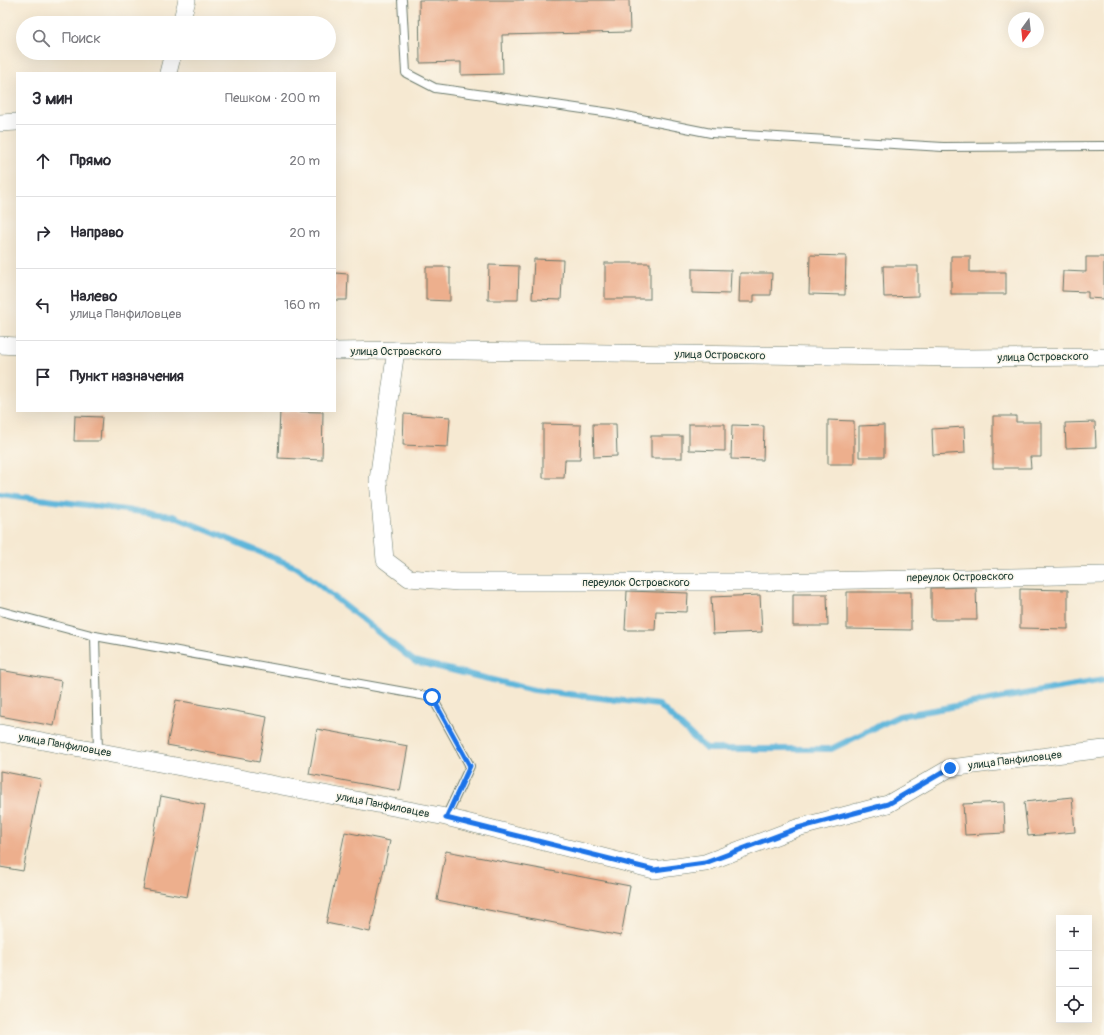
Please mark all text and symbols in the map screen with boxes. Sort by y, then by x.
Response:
north arrow [1008,12,1044,48]
search box [16,16,336,60]
icon: search [30,27,52,49]
text: Поиск [62,29,101,48]
text: 3 мин [32,88,72,109]
text: Пешком · 200 m [225,90,320,106]
icon: ahead [32,150,54,172]
text: Прямо [70,151,111,170]
text: 20 m [289,153,320,169]
icon: right [32,222,54,244]
text: Направо [70,223,124,242]
text: 20 m [289,225,320,241]
text: Налево [70,287,117,306]
icon: left [32,294,54,316]
text: 160 m [284,297,320,313]
text: улица Панфиловцев [70,306,182,322]
street label: улица Островского [350,345,442,358]
street label: улица Островского [673,348,766,362]
street label: улица Островского [996,350,1089,364]
icon: arrive [32,366,54,388]
text: Пункт назначения [70,367,184,386]
street label: переулок Островского [906,570,1014,584]
street label: переулок Островского [582,576,690,589]
route start [423,688,441,706]
street label: улица Панфиловцев [16,730,113,760]
street label: улица Панфиловцев [966,748,1063,772]
route end [941,759,959,777]
street label: улица Панфиловцев [334,789,431,820]
map controls [1056,915,1092,1023]
button: + [1056,915,1092,951]
button: − [1056,951,1092,987]
button: locate [1056,987,1092,1023]

